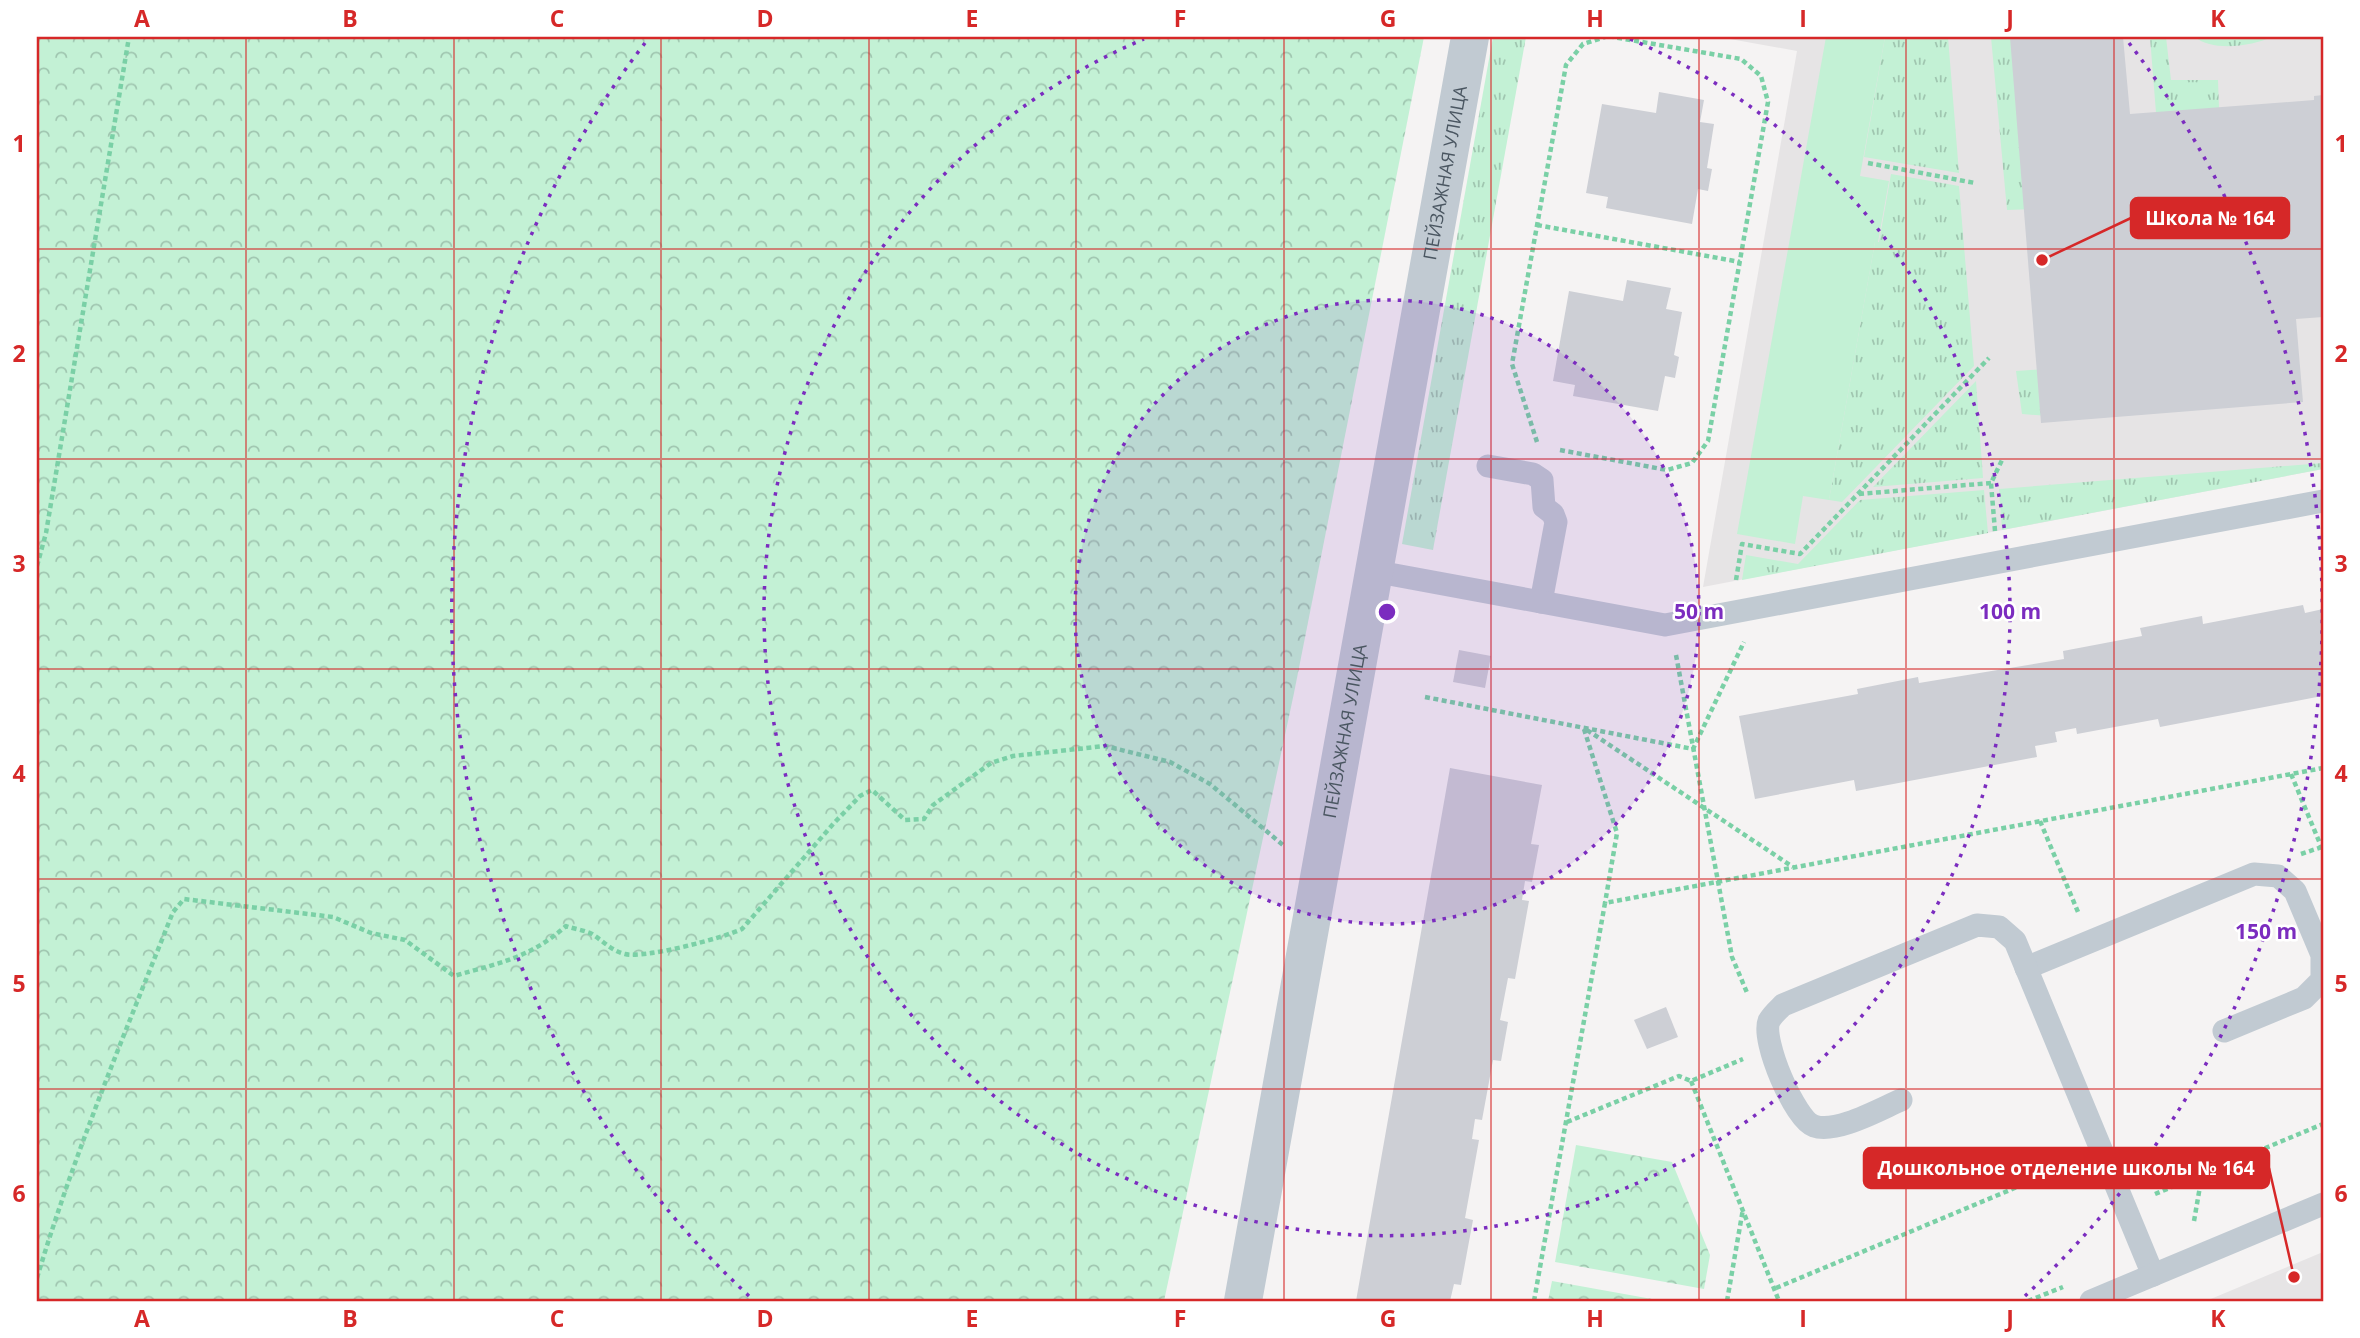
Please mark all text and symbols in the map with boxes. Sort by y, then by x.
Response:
text: A [134,2,150,34]
text: B [342,2,358,34]
text: C [550,2,564,34]
text: D [756,2,774,34]
text: E [966,2,978,34]
text: F [1174,2,1186,34]
text: G [1380,2,1396,34]
text: H [1586,2,1604,34]
text: I [1799,2,1807,34]
text: J [2004,2,2014,34]
text: K [2210,2,2226,34]
street label: ПЕЙЗАЖНАЯ УЛИЦА [1417,83,1472,262]
text: 1 [12,127,26,159]
text: 1 [2334,127,2348,159]
callout: Школа № 164 [2131,198,2289,238]
text: Школа № 164 [2145,205,2275,231]
text: 2 [12,337,26,369]
text: 2 [2334,337,2348,369]
text: 3 [12,547,26,579]
text: 3 [2334,547,2348,579]
text: 50 m [1674,597,1724,625]
text: 100 m [1979,597,2041,625]
centre of rings [1375,600,1399,624]
street label: ПЕЙЗАЖНАЯ УЛИЦА [1317,641,1372,820]
text: 4 [12,757,26,789]
text: 4 [2334,757,2348,789]
text: 150 m [2235,917,2297,945]
text: 5 [12,967,26,999]
text: 5 [2334,967,2348,999]
callout: Дошкольное отделение школы № 164 [1864,1148,2269,1188]
text: Дошкольное отделение школы № 164 [1877,1155,2255,1181]
text: 6 [12,1177,26,1209]
text: 6 [2334,1177,2348,1209]
text: A [134,1302,150,1334]
text: B [342,1302,358,1334]
text: C [550,1302,564,1334]
text: D [756,1302,774,1334]
text: E [966,1302,978,1334]
text: F [1174,1302,1186,1334]
text: G [1380,1302,1396,1334]
text: H [1586,1302,1604,1334]
text: I [1799,1302,1807,1334]
text: J [2004,1302,2014,1334]
text: K [2210,1302,2226,1334]

